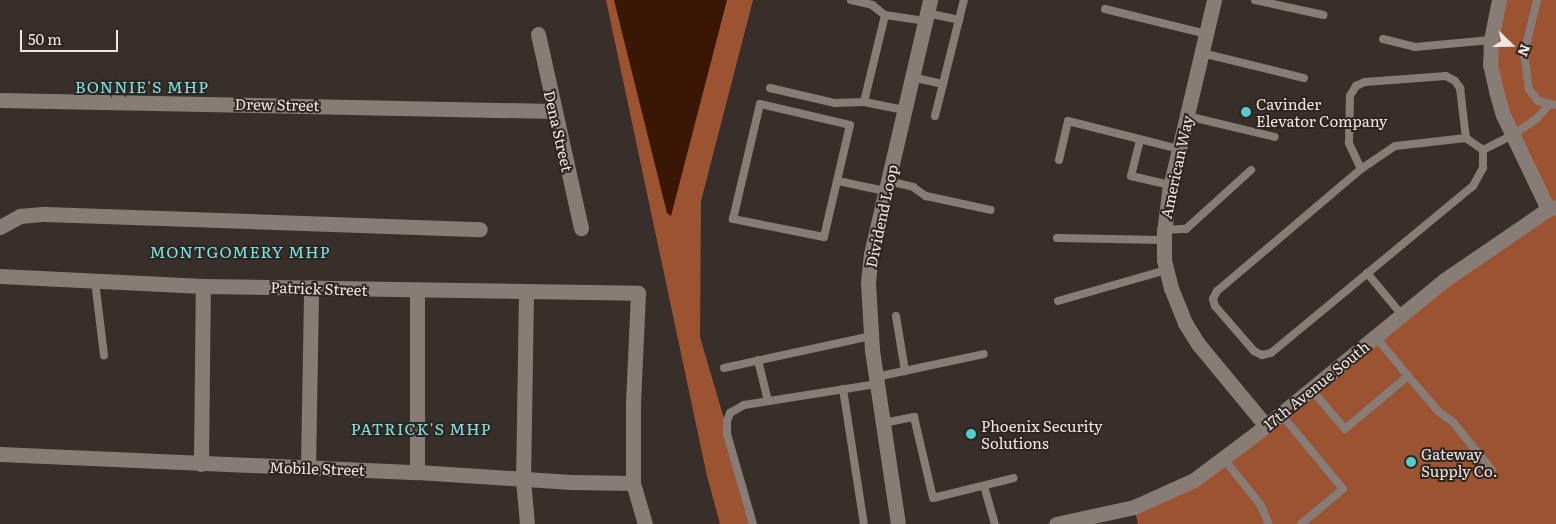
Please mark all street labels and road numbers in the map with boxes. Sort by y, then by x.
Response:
street label: Dena Street [541,89,577,173]
street label: Drew Street [234,94,320,114]
street label: American Way [1156,114,1196,220]
street label: Dividend Loop [861,163,901,269]
street label: Patrick Street [270,277,368,299]
street label: 17th Avenue South [1260,337,1372,433]
street label: Mobile Street [269,457,365,479]

